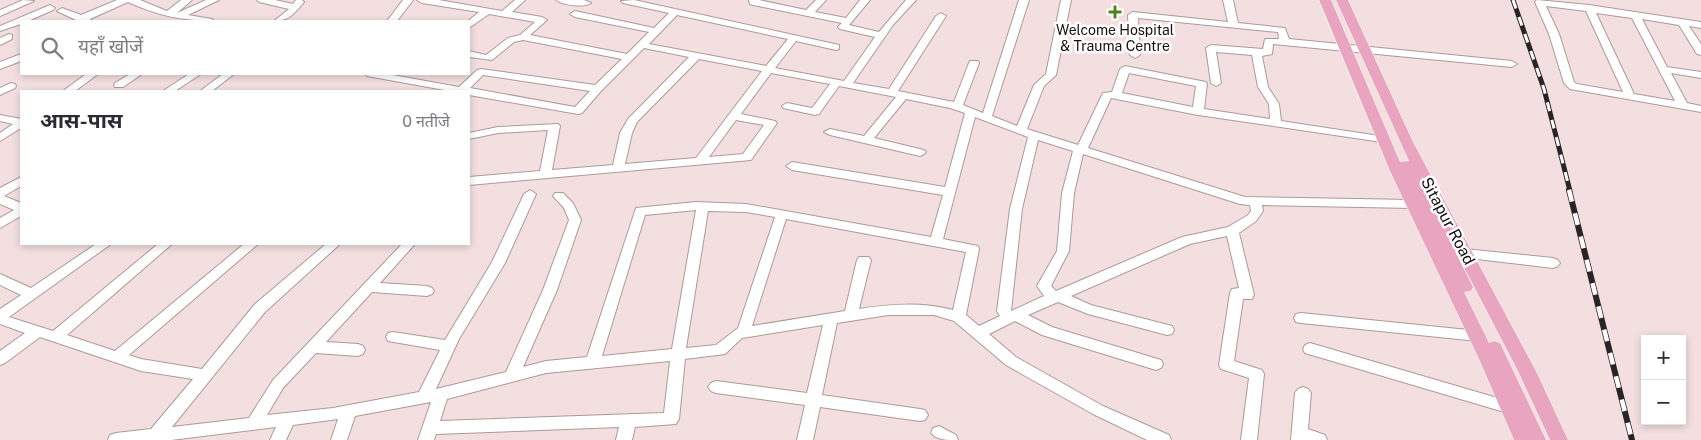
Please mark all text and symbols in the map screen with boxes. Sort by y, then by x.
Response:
marker: Welcome Hospital & Trauma Centre [1108,5,1122,19]
search box [20,20,470,75]
place label: Welcome Hospital & Trauma Centre [1056,22,1174,54]
icon: search [38,34,66,62]
text: यहाँ खोजें [78,35,143,57]
text: आस-पास [40,108,122,133]
text: 0 नतीजे [402,112,450,131]
street label: Sitapur Road [1417,174,1479,268]
map controls [1641,335,1686,425]
button: + [1641,335,1686,380]
button: − [1641,380,1686,425]

